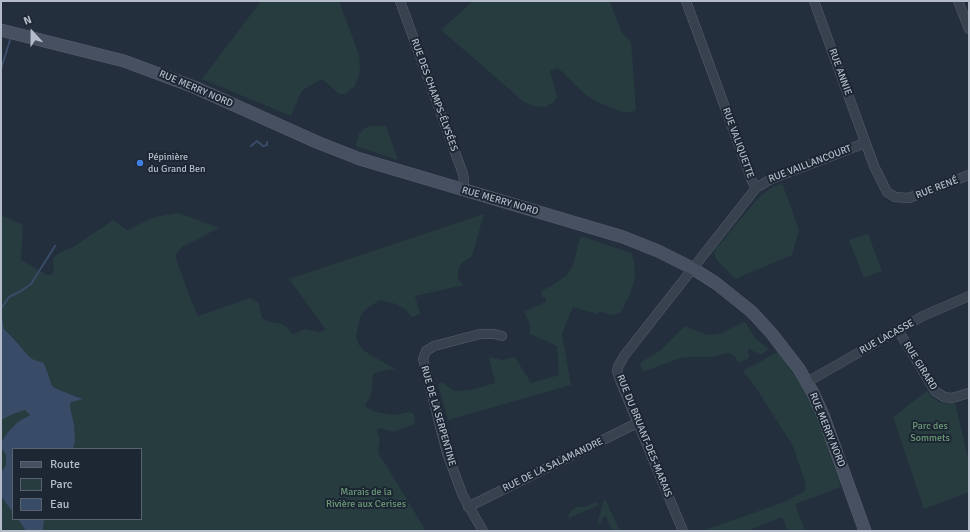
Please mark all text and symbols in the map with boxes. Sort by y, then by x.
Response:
north arrow [12,12,52,52]
text: N [22,13,33,28]
street label: RUE DES CHAMPS-ÉLYSÉES [408,37,460,153]
street label: RUE ANNIE [826,47,854,97]
street label: RUE MERRY NORD [157,68,235,110]
street label: RUE VALIQUETTE [720,106,756,180]
street label: RUE VAILLANCOURT [767,143,853,185]
place label: Pépinière du Grand Ben [148,151,206,174]
marker: Pépinière du Grand Ben [135,158,145,168]
street label: RUE RENÉ [914,174,960,202]
street label: RUE MERRY NORD [460,184,540,218]
street label: RUE LACASSE [858,317,916,357]
street label: RUE GIRARD [901,340,939,392]
street label: RUE DE LA SERPENTINE [418,364,458,468]
street label: RUE DU BRUANT-DES-MARAIS [614,373,674,499]
street label: RUE MERRY NORD [807,391,847,469]
park label: Parc des Sommets [910,420,950,444]
street label: RUE DE LA SALAMANDRE [501,435,605,495]
legend [12,448,142,520]
text: Route [50,457,80,472]
text: Parc [50,477,72,492]
park label: Marais de la Rivière aux Cerises [326,486,406,510]
text: Eau [50,497,69,512]

